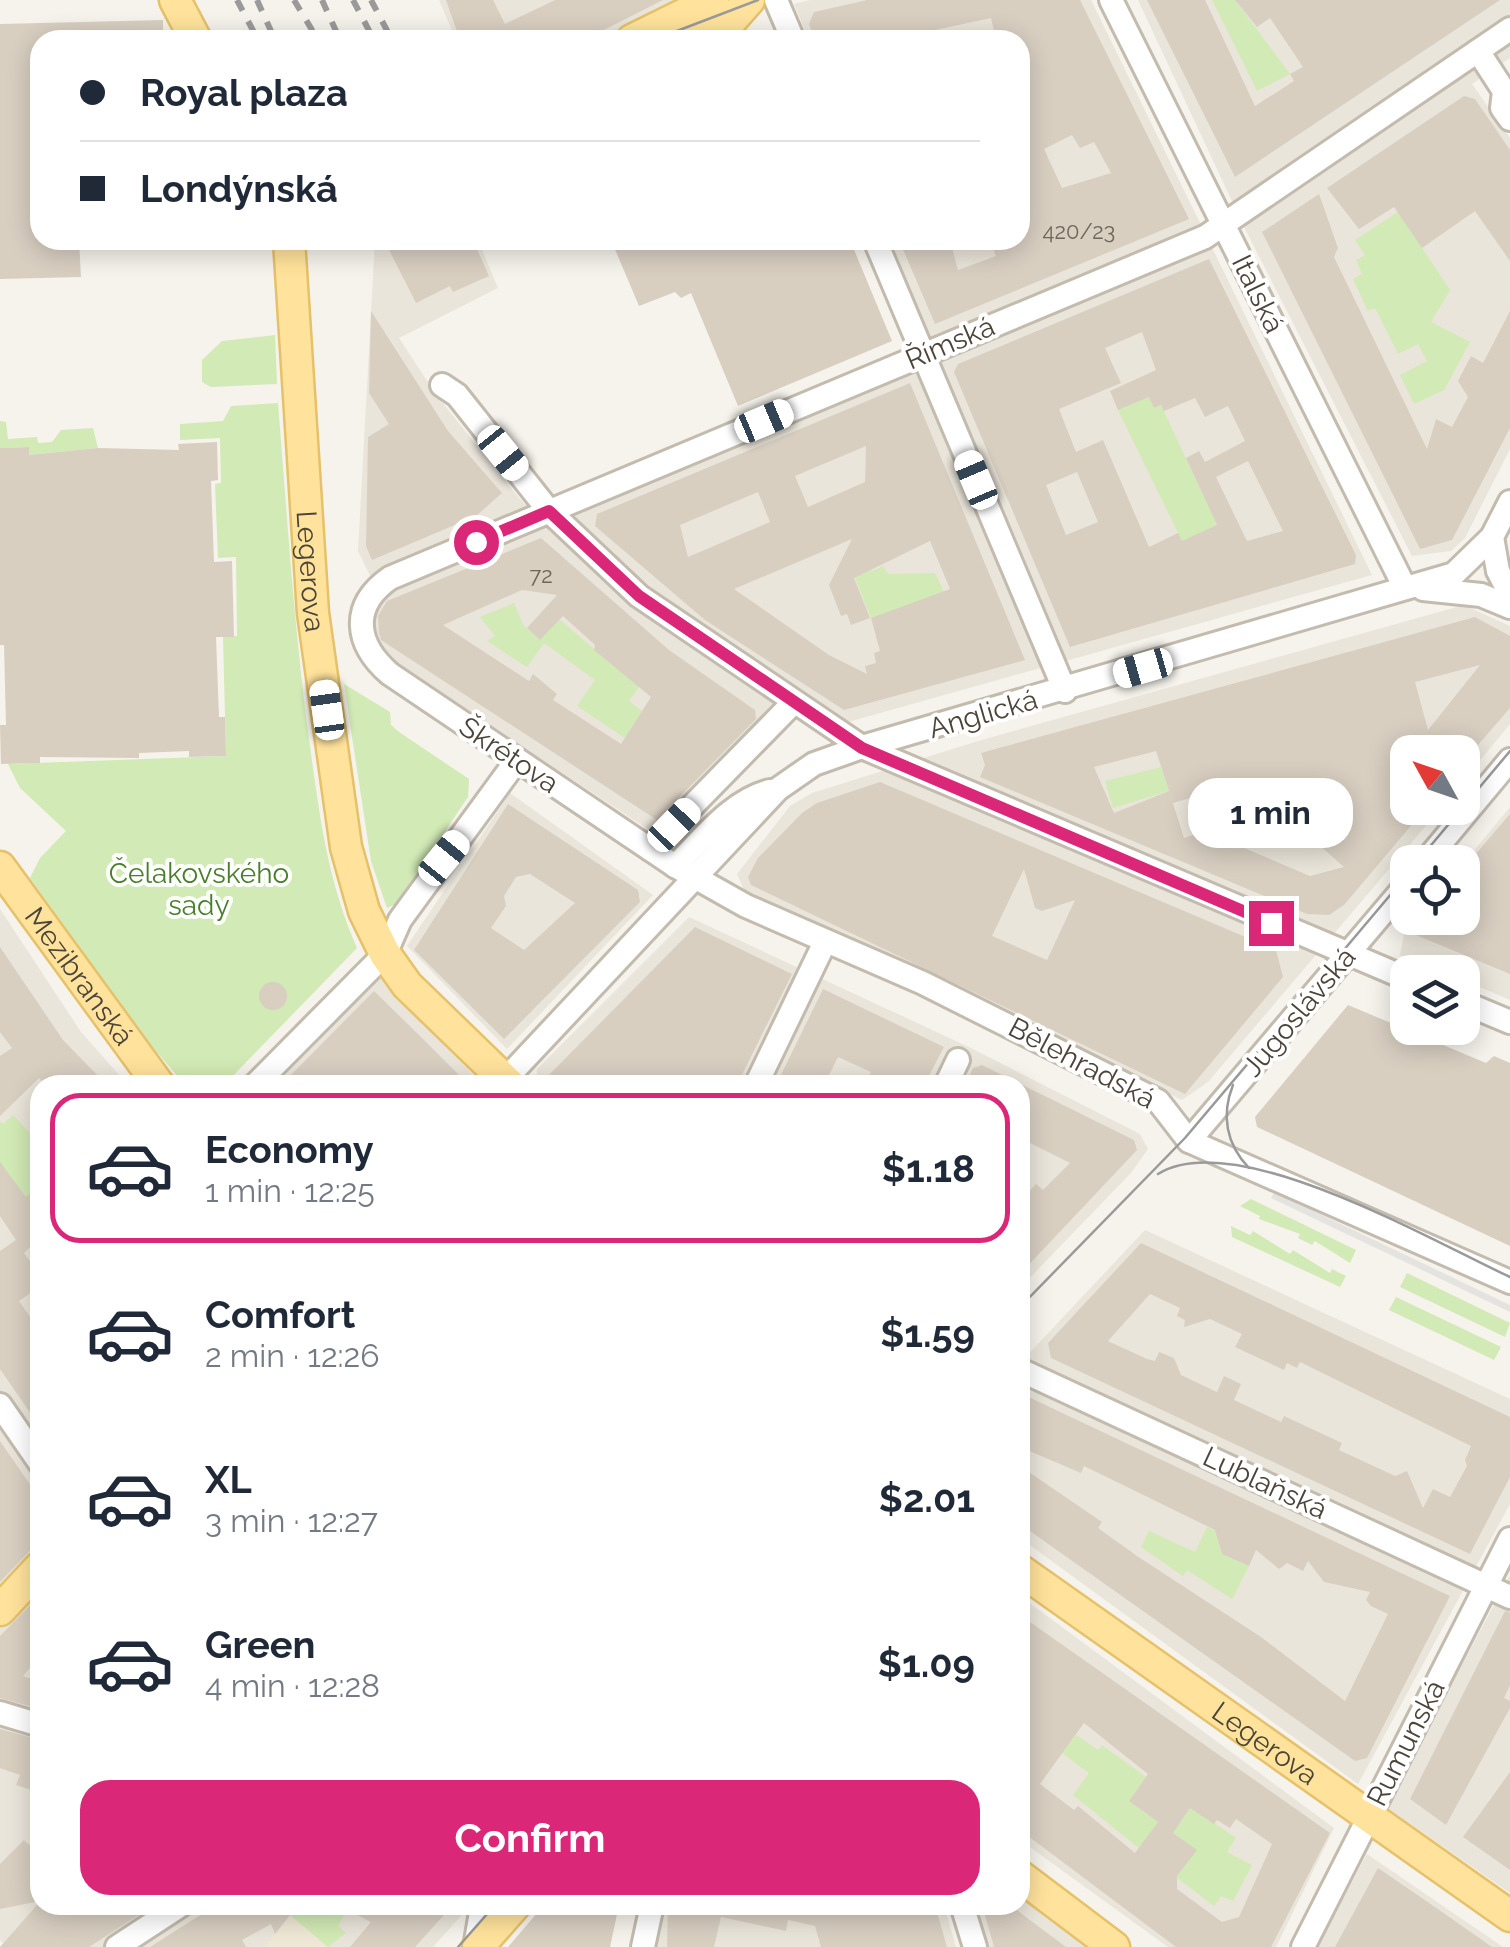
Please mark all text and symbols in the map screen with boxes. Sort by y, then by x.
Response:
text: Royal plaza [140,70,348,115]
text: Londýnská [140,166,338,211]
house number: 420/23 [1043,218,1115,244]
street label: Italská [1225,250,1291,338]
street label: Římská [900,310,1000,376]
car [731,395,797,447]
car [472,420,534,486]
car [950,447,1002,513]
street label: Legerova [290,510,332,634]
route start [454,520,499,565]
house number: 72 [529,562,553,588]
car [1110,645,1176,691]
car [308,678,346,742]
street label: Anglická [925,683,1041,745]
street label: Škrétova [453,709,565,800]
north arrow [1390,735,1480,825]
map controls [1390,735,1480,1045]
callout: 1 min [1188,778,1354,848]
car [642,793,706,857]
text: 1 min [1230,794,1311,831]
car [413,825,475,891]
button: locate [1390,845,1480,935]
park label: Čelakovského sady [109,857,289,922]
street label: Mezibranská [18,901,141,1052]
route end [1249,901,1294,946]
street label: Jugoslávská [1236,941,1362,1083]
button: layers [1390,955,1480,1045]
street label: Bělehradská [1003,1011,1161,1115]
icon: car [85,1123,175,1213]
text: Economy [205,1127,374,1172]
text: $1.18 [882,1146,975,1191]
text: 1 min · 12:25 [205,1172,375,1209]
icon: car [85,1288,175,1378]
text: Comfort [205,1292,355,1337]
text: $1.59 [880,1311,975,1356]
text: 2 min · 12:26 [205,1337,380,1374]
street label: Lublaňská [1198,1440,1332,1526]
icon: car [85,1453,175,1543]
text: XL [205,1457,252,1502]
text: $2.01 [879,1476,975,1521]
text: 3 min · 12:27 [205,1502,378,1539]
icon: car [85,1618,175,1708]
text: Green [205,1622,315,1667]
text: $1.09 [878,1641,975,1686]
text: 4 min · 12:28 [205,1667,380,1704]
street label: Rumunská [1360,1674,1452,1812]
street label: Legerova [1206,1695,1324,1792]
button: Confirm [80,1780,980,1895]

